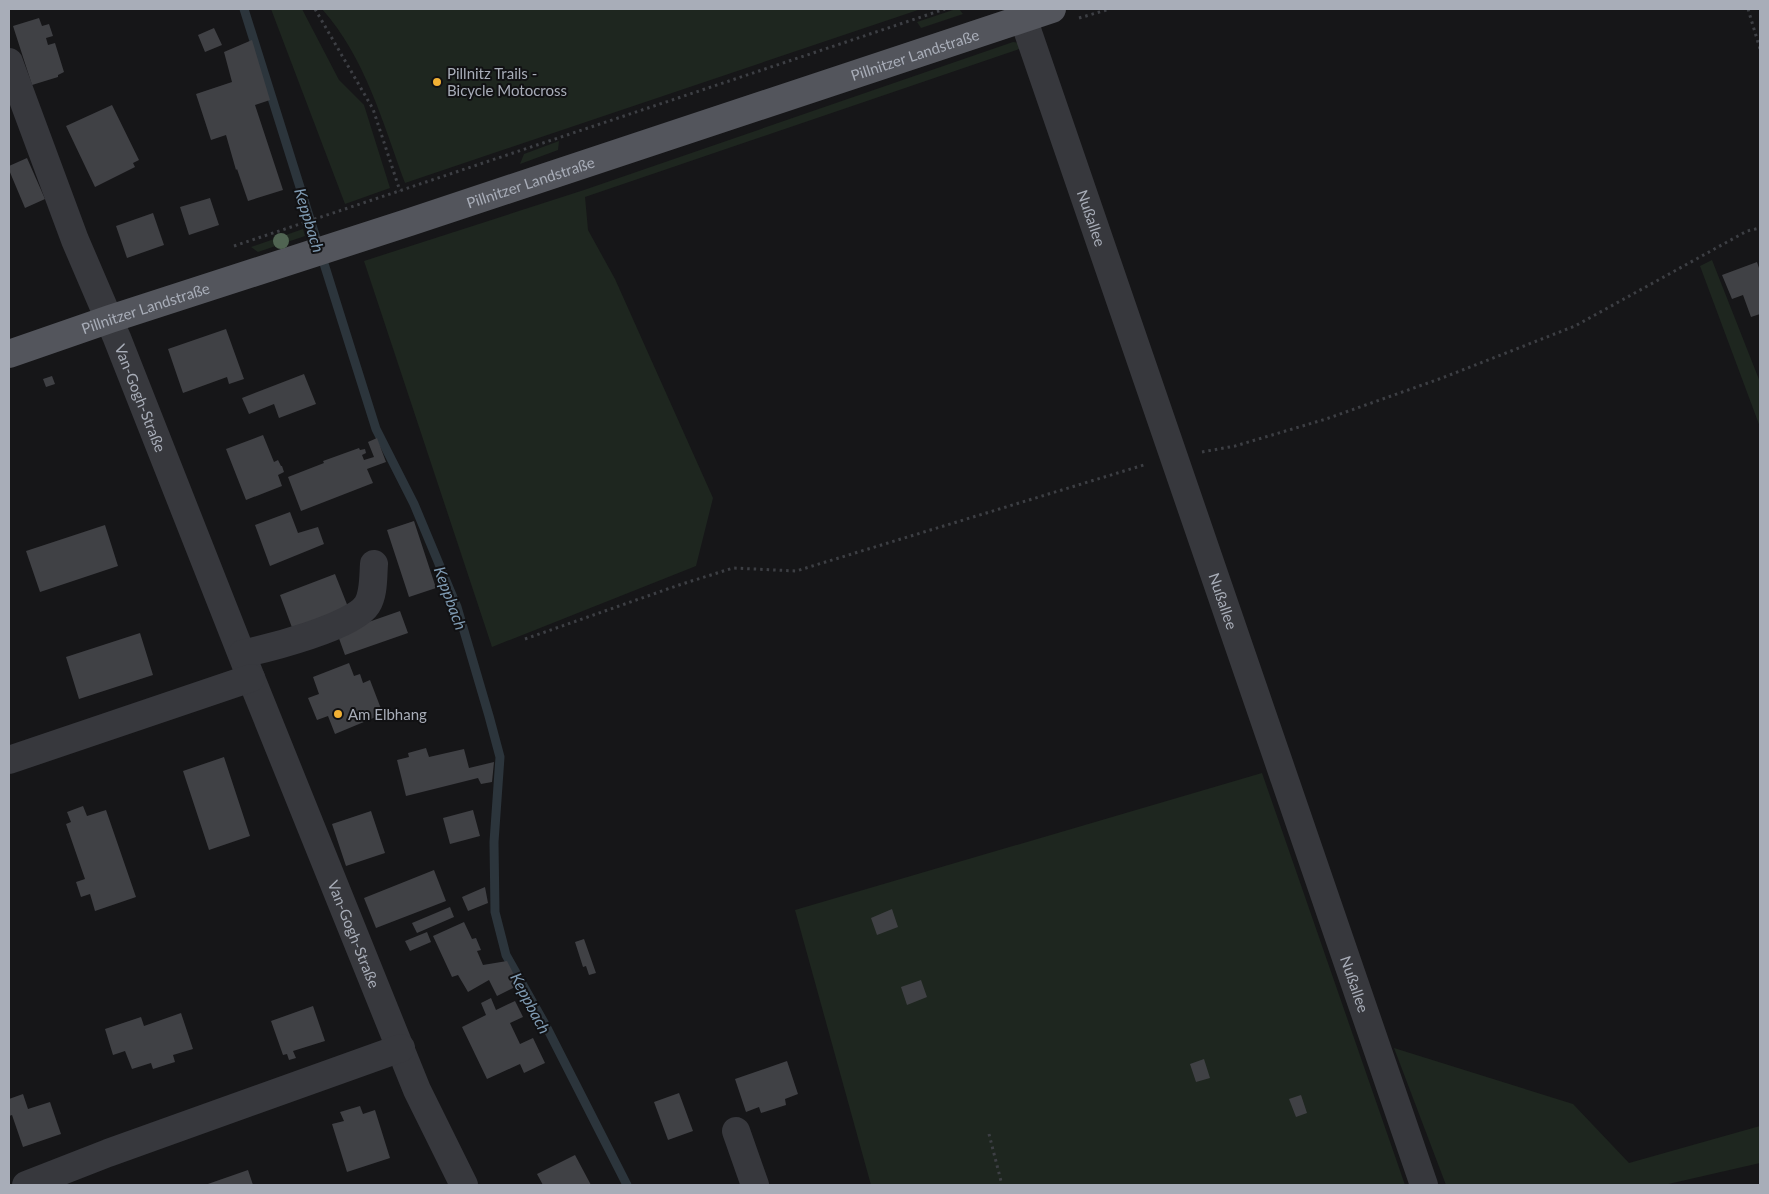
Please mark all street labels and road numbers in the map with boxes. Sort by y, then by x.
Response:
street label: Pillnitzer Landstraße [848,25,981,84]
street label: Pillnitzer Landstraße [464,152,597,212]
street label: Nußallee [1074,187,1110,249]
street label: Pillnitzer Landstraße [79,278,212,337]
street label: Van-Gogh-Straße [111,342,170,455]
street label: Nußallee [1205,570,1241,632]
street label: Van-Gogh-Straße [324,878,384,990]
street label: Nußallee [1337,953,1373,1015]

